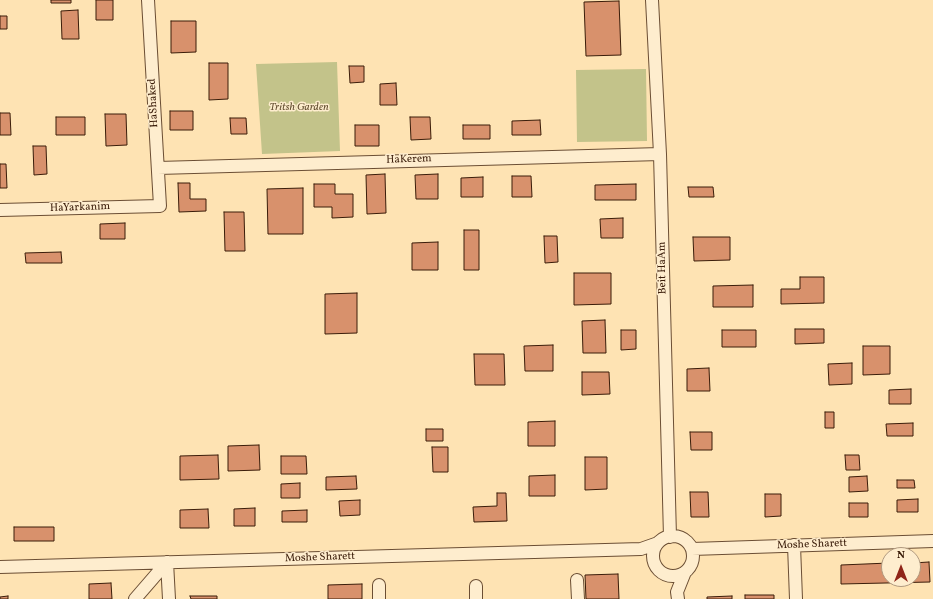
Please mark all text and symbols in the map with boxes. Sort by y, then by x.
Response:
street label: HaShaked [146,78,162,128]
park label: Tritsh Garden [269,101,329,115]
street label: HaKerem [386,153,432,167]
street label: HaYarkanim [50,200,110,216]
street label: Beit HaAm [656,242,670,294]
street label: Moshe Sharett [777,537,847,553]
north arrow [881,547,921,587]
text: N [897,548,905,563]
street label: Moshe Sharett [285,550,355,566]

